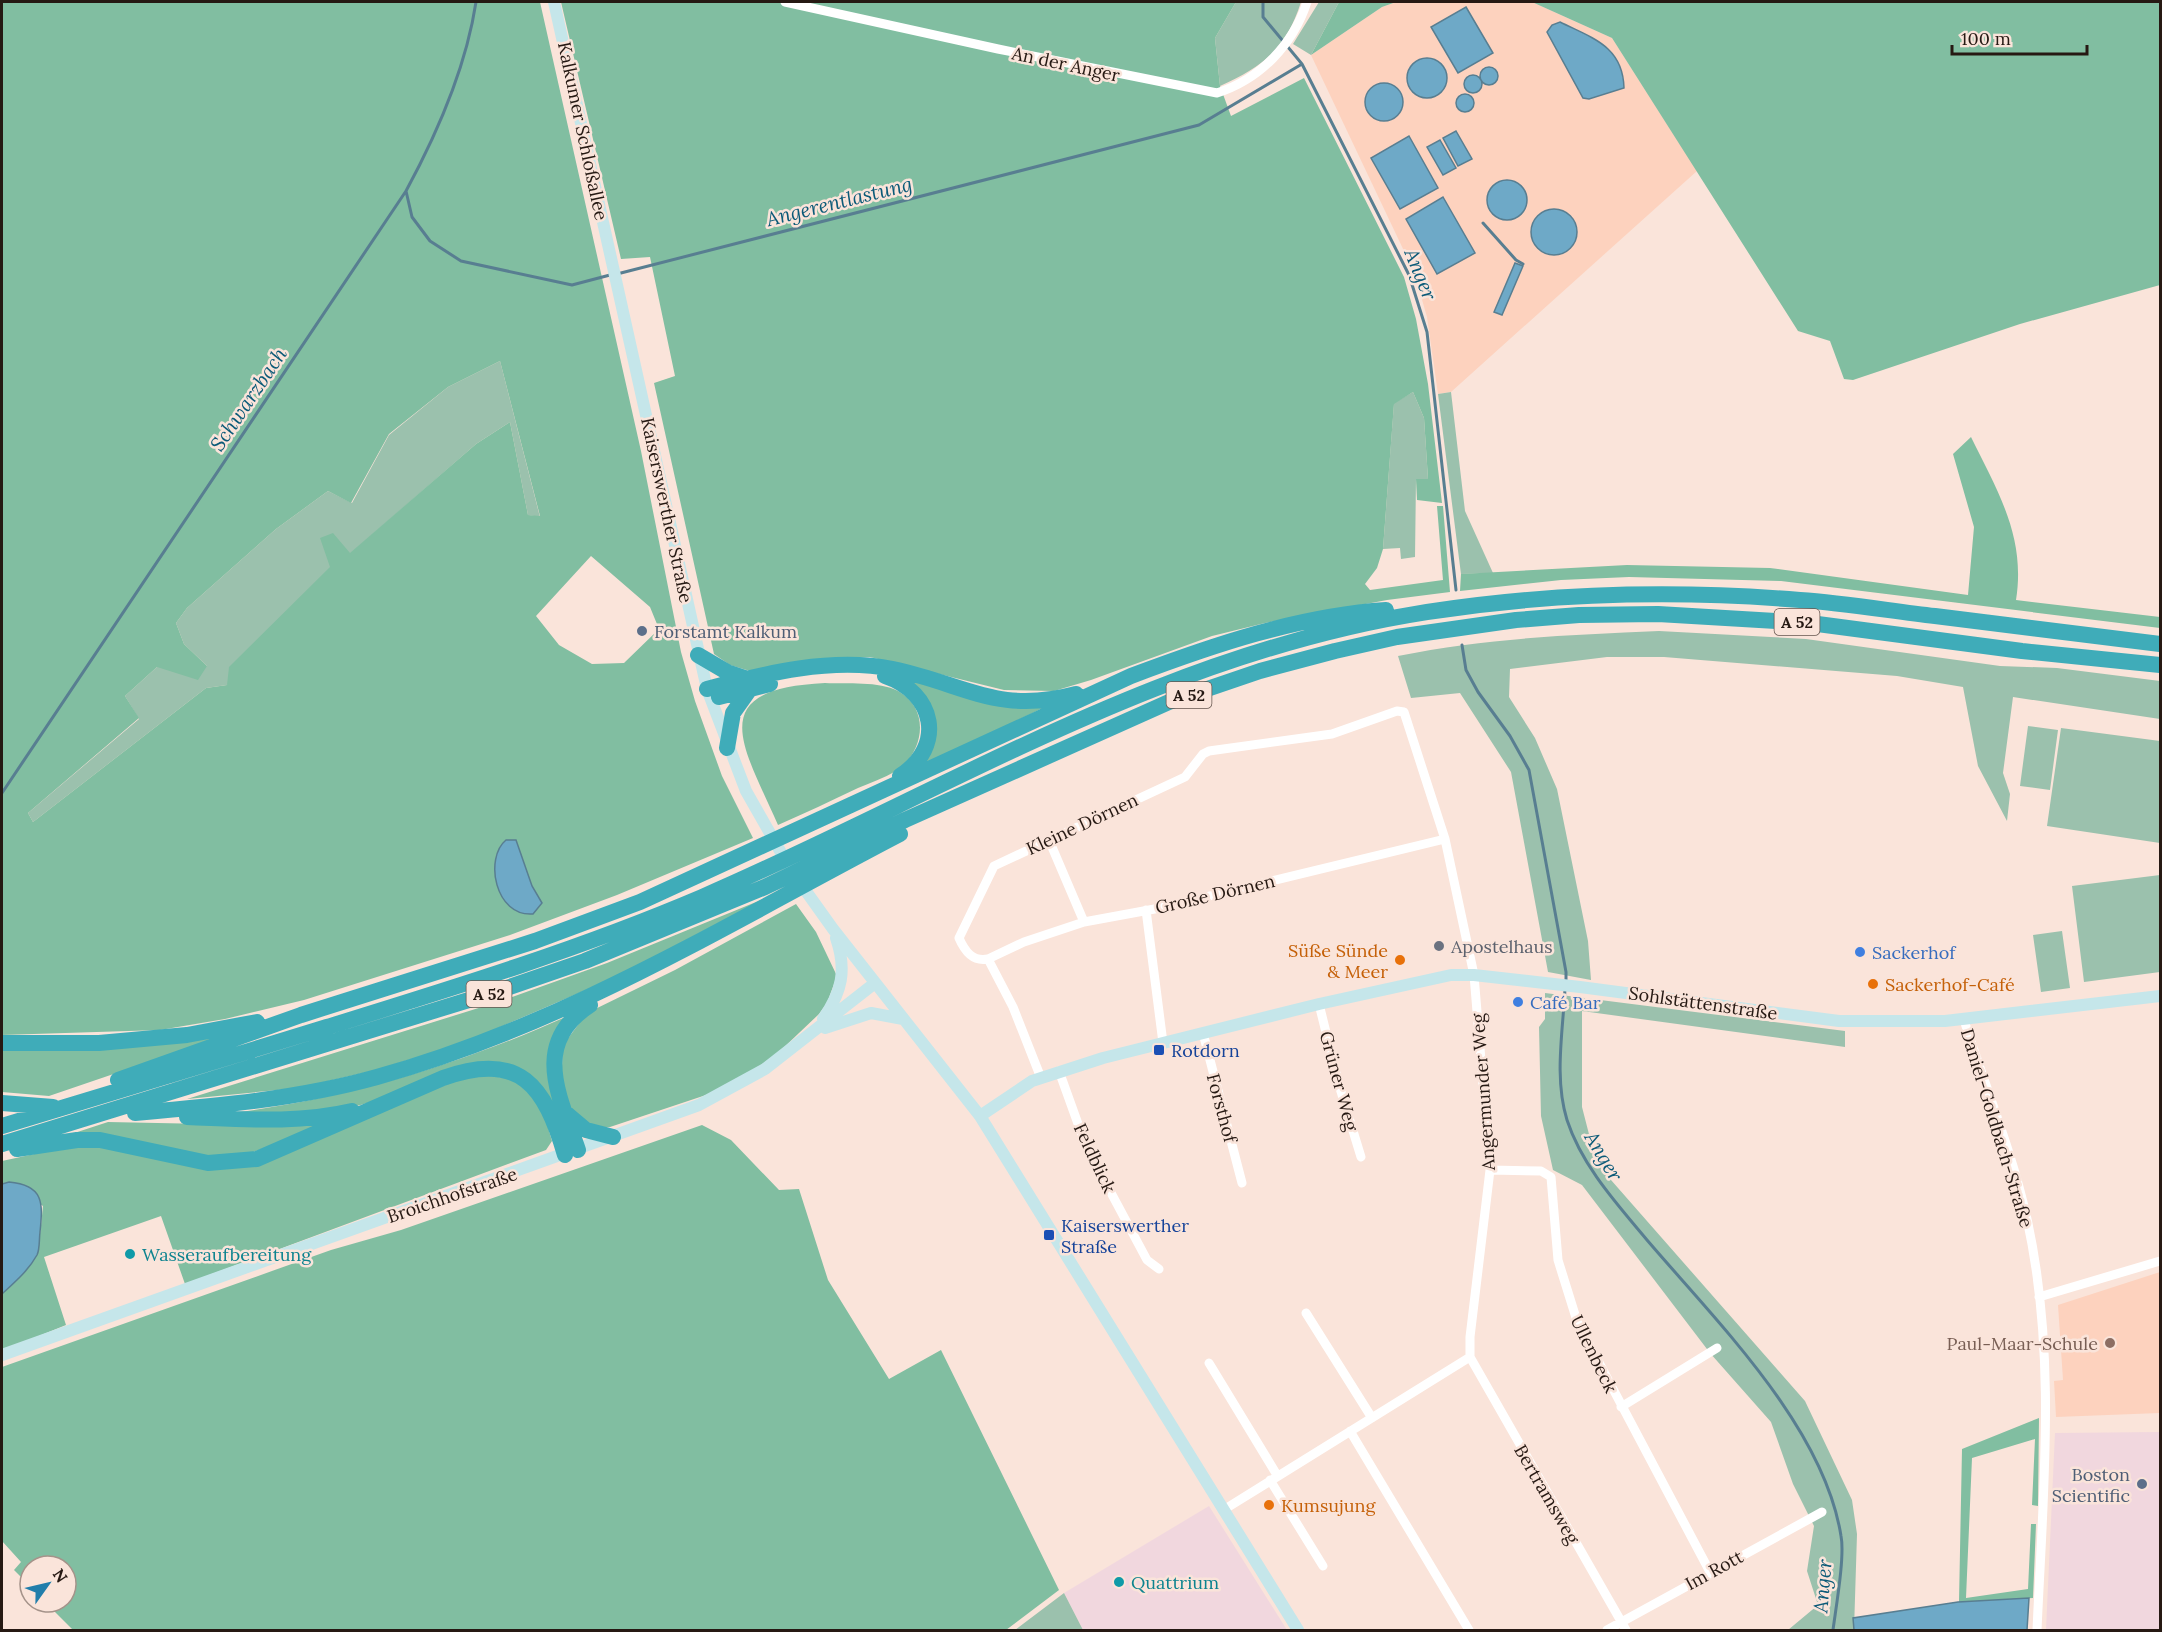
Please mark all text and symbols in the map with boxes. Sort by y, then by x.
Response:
scale bar [1952,18,2087,56]
text: 100 m [1961,27,2011,50]
street label: Kalkumer Schloßallee [553,40,613,223]
street label: An der Anger [1009,41,1122,87]
water label: Angerentlastung [762,171,915,231]
water label: Anger [1399,243,1443,304]
water label: Schwarzbach [204,342,292,456]
street label: Kaiserswerther Straße [636,415,698,605]
road number: A 52 [1774,609,1820,635]
place label: Forstamt Kalkum [654,620,797,643]
marker: Forstamt Kalkum [635,624,649,638]
road number: A 52 [1166,682,1212,708]
street label: Kleine Dörnen [1022,788,1142,860]
street label: Große Dörnen [1153,869,1277,919]
place label: Apostelhaus [1450,935,1553,958]
place label: Süße Sünde & Meer [1288,939,1388,983]
marker: Apostelhaus [1432,939,1446,953]
place label: Sackerhof [1872,941,1957,964]
marker: Sackerhof [1853,945,1867,959]
marker: Süße Sünde & Meer [1393,953,1407,967]
place label: Sackerhof-Café [1885,973,2015,996]
marker: Sackerhof-Café [1866,977,1880,991]
road number: A 52 [466,981,512,1007]
street label: Sohlstättenstraße [1627,981,1779,1025]
place label: Café Bar [1530,991,1601,1014]
marker: Café Bar [1511,995,1525,1009]
street label: Angermunder Weg [1466,1012,1500,1172]
street label: Daniel-Goldbach-Straße [1956,1026,2038,1230]
street label: Grüner Weg [1315,1029,1364,1134]
place label: Rotdorn [1171,1039,1240,1062]
marker: Rotdorn [1152,1043,1166,1057]
street label: Forsthof [1202,1071,1243,1147]
street label: Feldblick [1069,1119,1121,1197]
water label: Anger [1579,1126,1629,1186]
street label: Broichhofstraße [384,1162,520,1228]
place label: Kaiserswerther Straße [1061,1214,1189,1258]
marker: Kaiserswerther Straße [1042,1228,1056,1242]
place label: Wasseraufbereitung [142,1243,312,1266]
marker: Wasseraufbereitung [123,1247,137,1261]
street label: Ullenbeck [1565,1311,1623,1397]
place label: Paul-Maar-Schule [1947,1332,2098,1355]
marker: Paul-Maar-Schule [2103,1336,2117,1350]
street label: Bertramsweg [1509,1440,1585,1549]
place label: Boston Scientific [2052,1463,2130,1507]
marker: Boston Scientific [2135,1477,2149,1491]
place label: Kumsujung [1281,1494,1376,1517]
marker: Kumsujung [1262,1498,1276,1512]
street label: Im Rott [1681,1545,1747,1595]
north arrow [18,1554,78,1614]
water label: Anger [1807,1557,1837,1615]
text: N [49,1565,72,1586]
place label: Quattrium [1131,1571,1219,1594]
marker: Quattrium [1112,1575,1126,1589]

